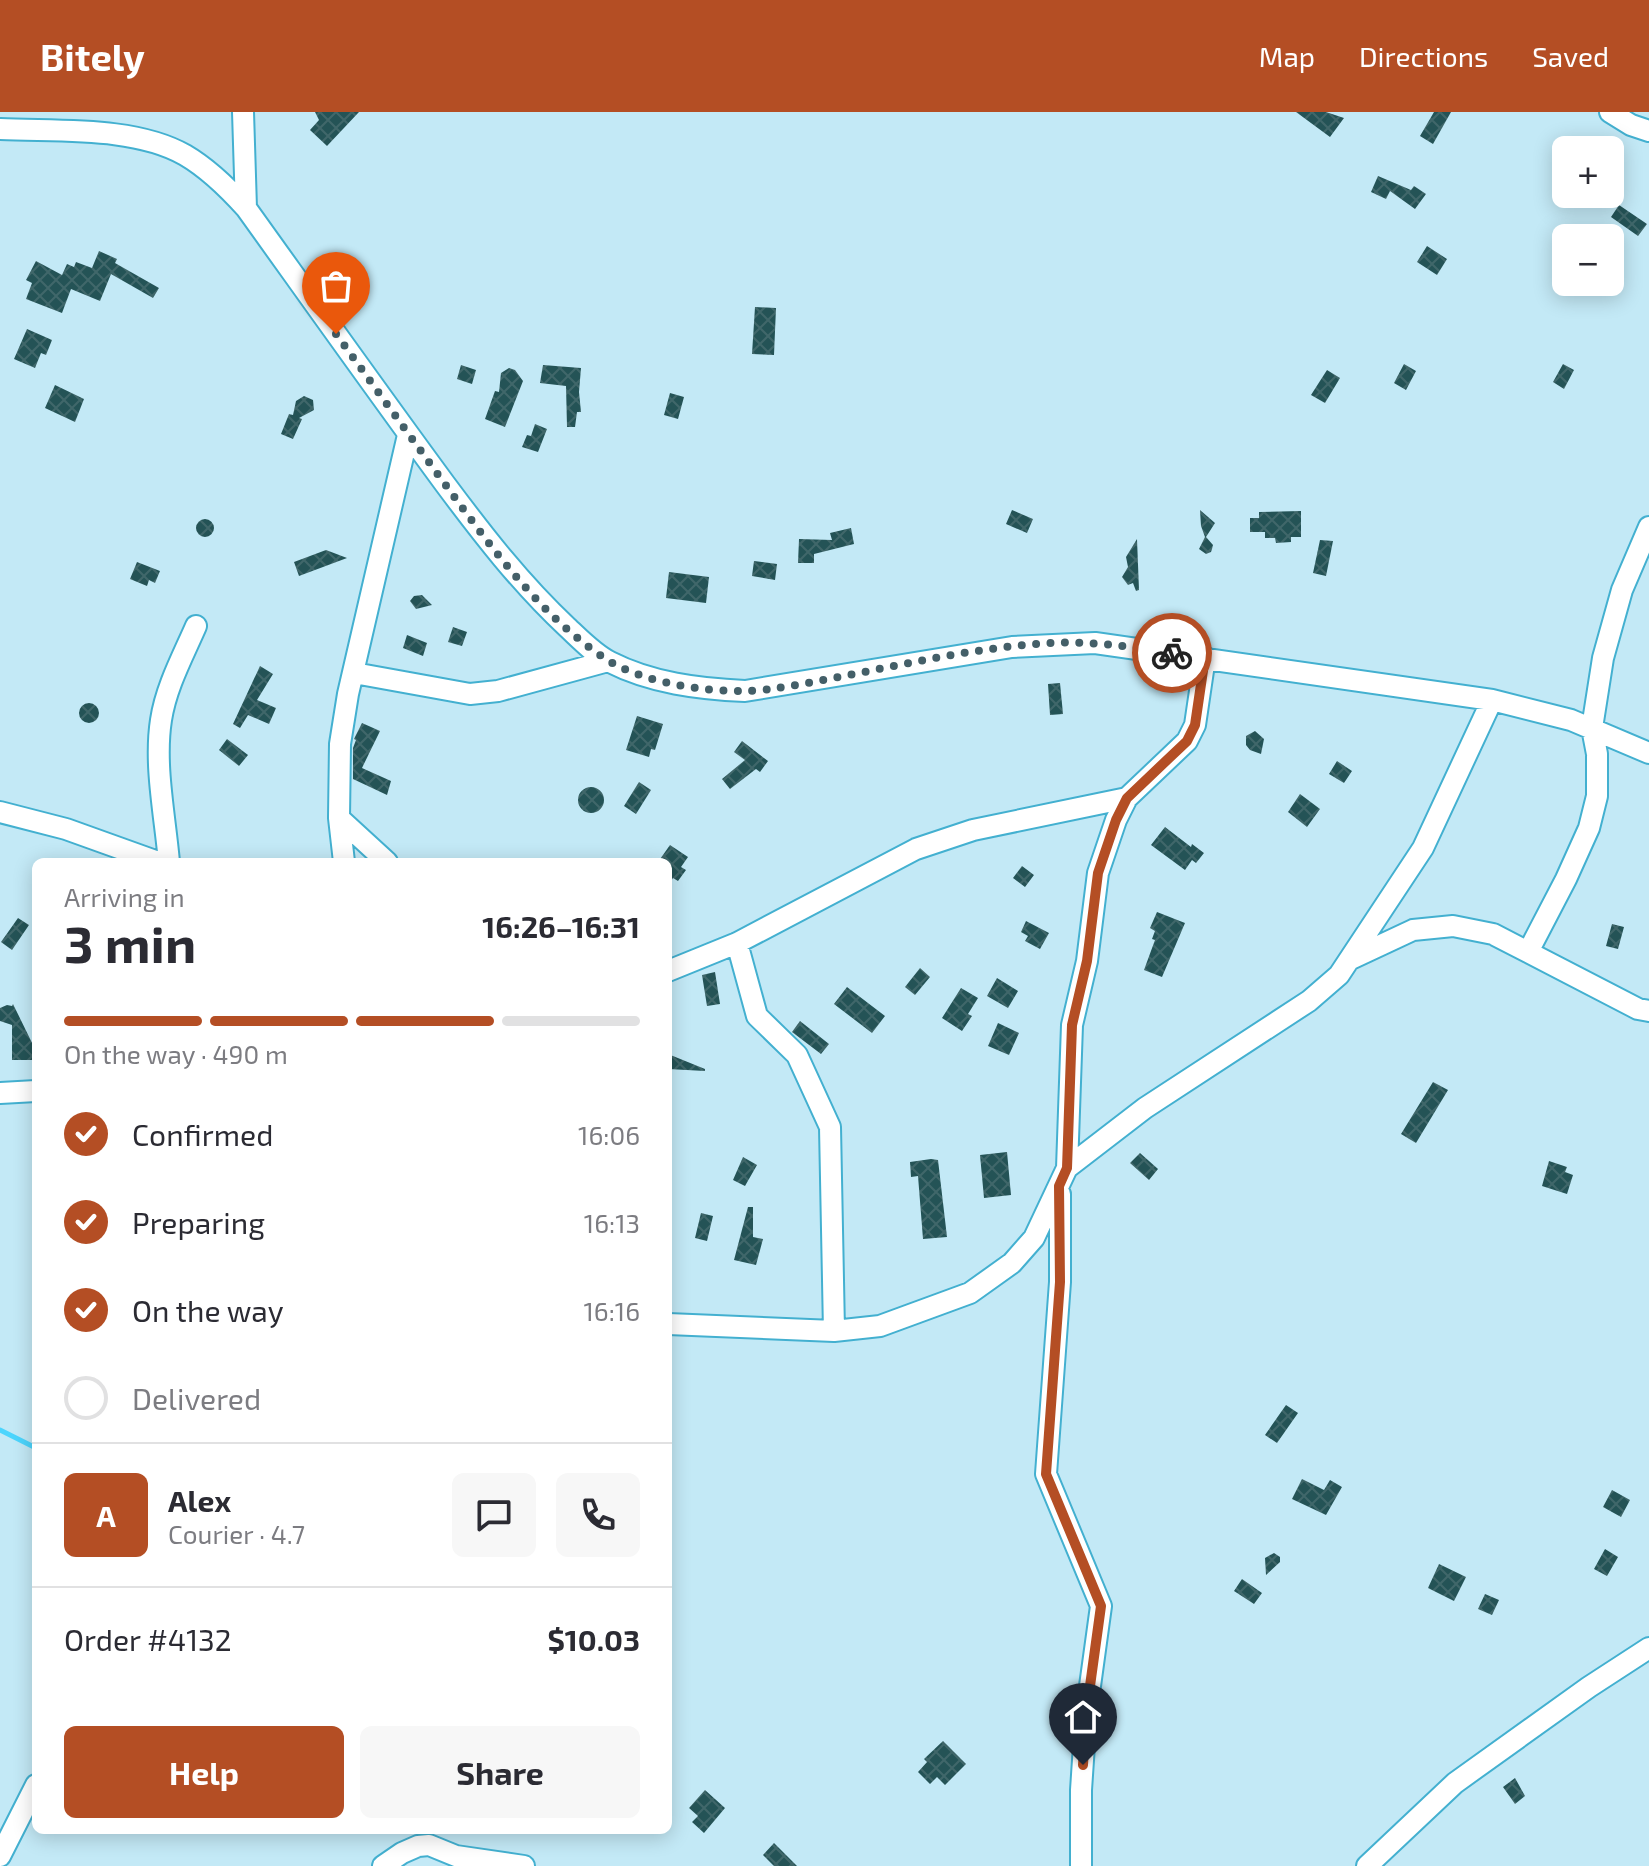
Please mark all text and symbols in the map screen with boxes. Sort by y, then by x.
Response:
text: Bitely [40,33,145,79]
text: Map [1259,39,1315,73]
text: Directions [1359,39,1488,73]
text: Saved [1532,39,1609,73]
map controls [1552,136,1624,296]
button: + [1552,136,1624,208]
button: − [1552,224,1624,296]
pin [302,252,370,334]
icon: bag [314,264,358,308]
courier [1132,613,1212,693]
icon: bike [1150,631,1194,675]
text: Arriving in [64,881,185,912]
text: 16:26–16:31 [482,908,640,944]
text: 3 min [64,911,196,973]
text: On the way · 490 m [64,1038,288,1069]
icon: check [64,1112,108,1156]
text: Confirmed [132,1116,273,1152]
text: 16:06 [578,1119,640,1150]
icon: check [64,1200,108,1244]
text: Preparing [132,1204,265,1240]
text: 16:13 [584,1207,640,1238]
icon: check [64,1288,108,1332]
text: On the way [132,1292,284,1328]
text: 16:16 [583,1295,640,1326]
text: Delivered [132,1380,261,1416]
button: chat [452,1473,536,1557]
button: phone [556,1473,640,1557]
text: Alex [168,1482,231,1518]
text: A [96,1497,116,1533]
text: Courier · 4.7 [168,1518,305,1549]
text: Order #4132 [64,1621,232,1657]
text: $10.03 [547,1621,640,1657]
pin [1049,1683,1117,1765]
icon: home [1061,1695,1105,1739]
button: Help [64,1726,344,1818]
button: Share [360,1726,640,1818]

